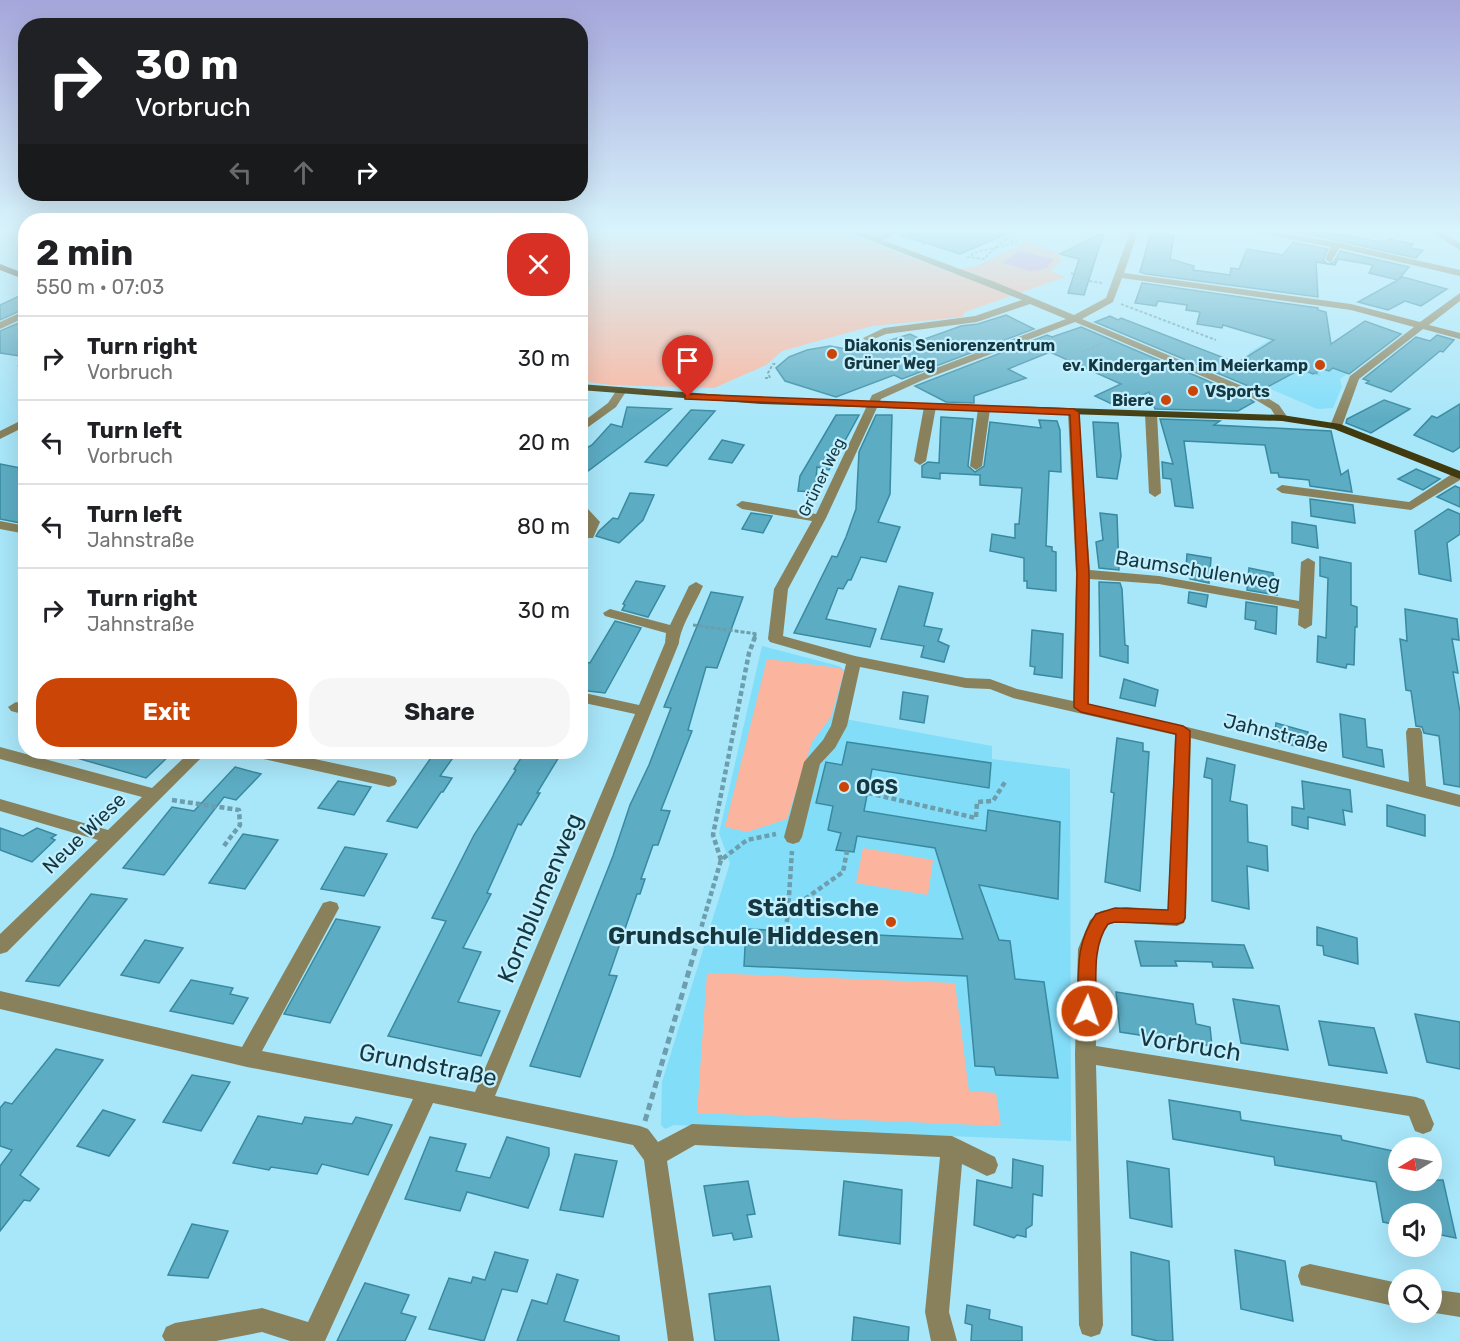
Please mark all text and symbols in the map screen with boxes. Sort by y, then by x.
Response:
text: 30 m [135,40,239,90]
icon: right [36,42,114,120]
text: Vorbruch [135,91,251,123]
icon: left [224,156,257,189]
icon: ahead [287,156,320,189]
icon: right [350,156,383,189]
text: 2 min [36,231,134,274]
button: close [507,233,570,296]
text: 550 m · 07:03 [36,275,164,299]
text: Turn right [87,333,197,360]
pin [662,335,713,397]
place label: Diakonis Seniorenzentrum Grüner Weg [844,336,1055,373]
icon: right [36,342,69,375]
icon: arrive [671,344,704,377]
text: 30 m [518,345,570,372]
marker: Diakonis Seniorenzentrum Grüner Weg [825,347,839,361]
place label: ev. Kindergarten im Meierkamp [1062,356,1308,375]
marker: ev. Kindergarten im Meierkamp [1313,358,1327,372]
text: Vorbruch [87,360,173,384]
place label: VSports [1205,382,1270,401]
marker: VSports [1186,384,1200,398]
place label: Biere [1112,391,1154,410]
marker: Biere [1159,393,1173,407]
text: Turn left [87,417,182,444]
icon: left [36,426,69,459]
text: 20 m [518,429,570,456]
street label: Grüner Weg [794,435,849,520]
text: Vorbruch [87,444,173,468]
text: Turn left [87,501,182,528]
icon: left [36,510,69,543]
text: 80 m [517,513,570,540]
text: Jahnstraße [87,528,194,552]
street label: Baumschulenweg [1114,545,1282,595]
text: Turn right [87,585,197,612]
icon: right [36,594,69,627]
text: 30 m [518,597,570,624]
text: Jahnstraße [87,612,194,636]
button: Exit [36,678,297,747]
button: Share [309,678,570,747]
street label: Jahnstraße [1221,708,1331,758]
place label: OGS [856,775,898,799]
marker: OGS [837,780,851,794]
street label: Neue Wiese [37,787,131,879]
street label: Kornblumenweg [492,809,588,987]
place label: Städtische Grundschule Hiddesen [608,894,879,950]
marker: Städtische Grundschule Hiddesen [884,915,898,929]
position arrow [1055,979,1119,1043]
street label: Vorbruch [1137,1023,1243,1067]
street label: Grundstraße [357,1038,499,1092]
north arrow [1388,1137,1442,1191]
map controls [1388,1137,1442,1323]
button: sound [1388,1203,1442,1257]
button: search [1388,1269,1442,1323]

